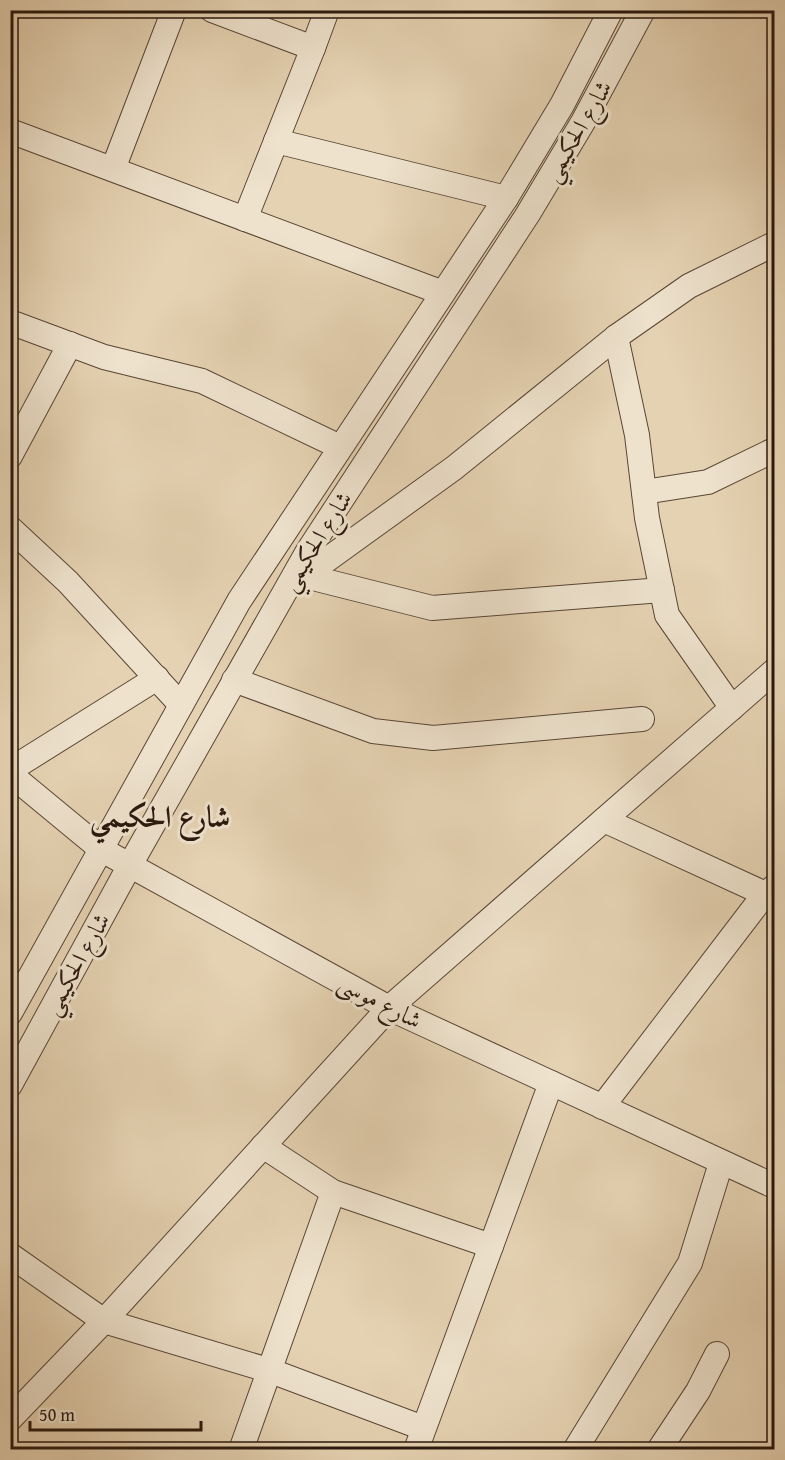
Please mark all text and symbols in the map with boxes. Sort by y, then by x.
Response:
street label: شارع الحكيمي [534,74,625,191]
street label: شارع الحكيمي [271,484,366,601]
district label: شارع الحكيمي [90,794,230,844]
street label: شارع الحكيمي [33,906,124,1025]
street label: شارع موسى [330,965,428,1040]
scale bar [30,1394,201,1432]
text: 50 m [39,1401,75,1428]

